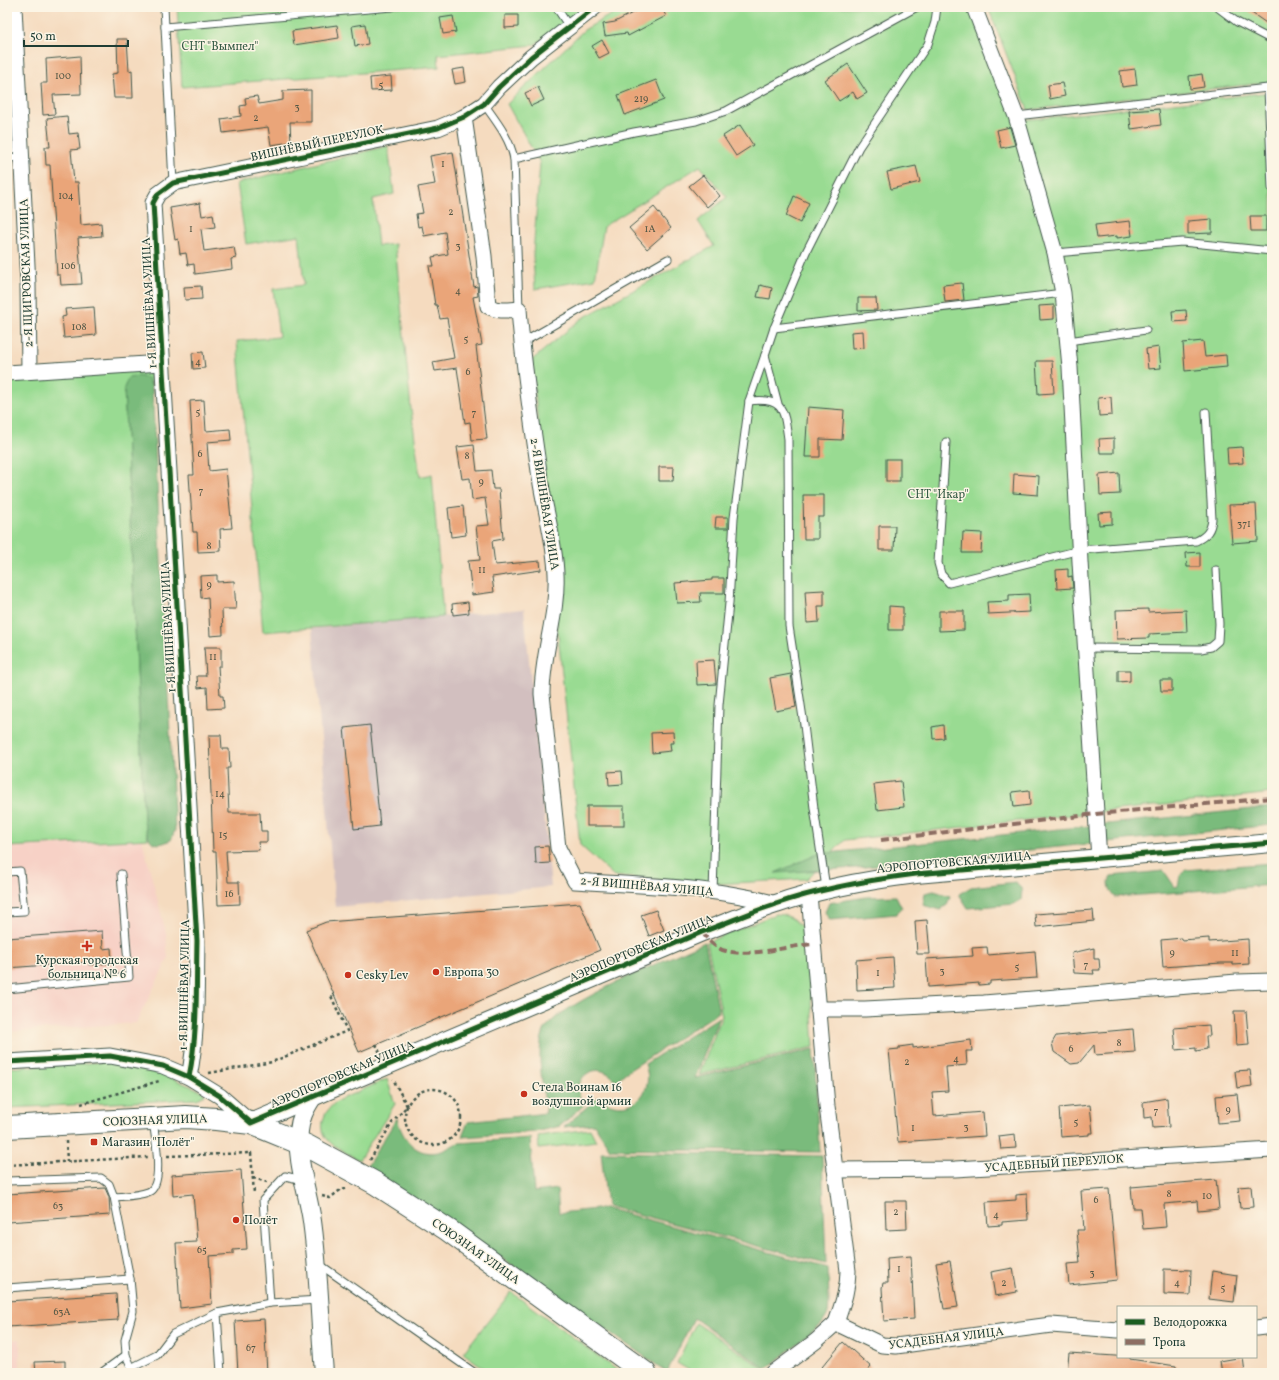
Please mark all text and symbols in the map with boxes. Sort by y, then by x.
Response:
scale bar [24,22,128,48]
text: 50 m [30,29,56,45]
park label: СНТ "Вымпел" [181,39,259,55]
house number: 100 [55,69,71,83]
house number: 5 [379,78,384,92]
house number: 219 [634,92,648,106]
house number: 3 [294,100,300,114]
house number: 2 [253,111,259,125]
street label: ВИШНЁВЫЙ ПЕРЕУЛОК [249,121,385,166]
house number: 1 [441,157,445,171]
house number: 104 [58,189,74,203]
street label: 2-Я ЩИГРОВСКАЯ УЛИЦА [16,198,38,348]
house number: 2 [448,205,454,219]
house number: 1 [189,222,193,236]
house number: 1А [645,222,655,236]
street label: 1-Я ВИШНЁВАЯ УЛИЦА [138,236,161,369]
house number: 3 [455,239,461,253]
house number: 106 [60,259,76,273]
house number: 4 [455,284,461,298]
house number: 108 [72,320,86,334]
house number: 5 [464,332,469,346]
house number: 4 [195,355,201,369]
house number: 6 [465,365,471,379]
house number: 5 [196,405,201,419]
house number: 7 [472,406,477,420]
street label: 2-Я ВИШНЁВАЯ УЛИЦА [526,437,563,572]
house number: 6 [197,447,203,461]
house number: 8 [464,449,470,463]
house number: 9 [478,475,484,489]
house number: 7 [199,484,204,498]
park label: СНТ "Икар" [907,487,969,503]
house number: 371 [1237,517,1251,531]
house number: 8 [206,539,212,553]
street label: 1-Я ВИШНЁВАЯ УЛИЦА [157,560,180,693]
house number: 11 [478,563,486,577]
house number: 9 [206,578,212,592]
house number: 11 [209,650,217,664]
house number: 14 [215,787,225,801]
house number: 15 [219,828,228,842]
street label: АЭРОПОРТОВСКАЯ УЛИЦА [876,848,1033,878]
street label: 2-Я ВИШНЁВАЯ УЛИЦА [580,872,715,901]
house number: 16 [225,887,233,901]
street label: АЭРОПОРТОВСКАЯ УЛИЦА [567,911,716,987]
street label: 1-Я ВИШНЁВАЯ УЛИЦА [175,919,194,1051]
marker: Курская городская больница № 6 [81,940,93,952]
house number: 9 [1169,946,1175,960]
house number: 11 [1231,946,1239,960]
place label: Курская городская больница № 6 [36,953,138,983]
house number: 7 [1084,958,1089,972]
house number: 5 [1015,960,1020,974]
house number: 3 [939,964,945,978]
place label: Европа 30 [444,965,499,981]
house number: 1 [876,966,880,980]
marker: Европа 30 [431,967,441,977]
place label: Cesky Lev [356,968,409,984]
marker: Cesky Lev [343,970,353,980]
house number: 8 [1116,1036,1122,1050]
street label: АЭРОПОРТОВСКАЯ УЛИЦА [268,1037,417,1113]
house number: 6 [1068,1042,1074,1056]
house number: 4 [953,1052,959,1066]
house number: 2 [904,1055,910,1069]
place label: Стела Воинам 16 воздушной армии [532,1080,631,1110]
marker: Стела Воинам 16 воздушной армии [519,1089,529,1099]
house number: 9 [1225,1103,1231,1117]
house number: 7 [1154,1104,1159,1118]
street label: СОЮЗНАЯ УЛИЦА [103,1111,208,1131]
house number: 5 [1074,1115,1079,1129]
house number: 3 [963,1120,969,1134]
house number: 1 [911,1121,915,1135]
place label: Магазин "Полёт" [102,1135,194,1151]
marker: Магазин "Полёт" [89,1137,99,1147]
street label: УСАДЕБНЫЙ ПЕРЕУЛОК [984,1150,1124,1177]
house number: 8 [1166,1187,1172,1201]
house number: 10 [1202,1189,1212,1203]
house number: 6 [1093,1193,1099,1207]
house number: 63 [53,1199,63,1213]
house number: 2 [893,1205,899,1219]
house number: 4 [993,1208,999,1222]
place label: Полёт [244,1213,277,1229]
marker: Полёт [231,1215,241,1225]
street label: СОЮЗНАЯ УЛИЦА [428,1215,523,1289]
house number: 65 [197,1243,207,1257]
house number: 1 [897,1262,901,1276]
house number: 3 [1089,1266,1095,1280]
house number: 2 [1001,1276,1007,1290]
house number: 4 [1174,1276,1180,1290]
house number: 5 [1221,1281,1226,1295]
house number: 63А [53,1305,71,1319]
legend [1117,1306,1257,1358]
text: Велодорожка [1153,1315,1227,1331]
street label: УСАДЕБНАЯ УЛИЦА [888,1324,1005,1354]
text: Тропа [1153,1335,1186,1351]
house number: 67 [246,1341,256,1355]

